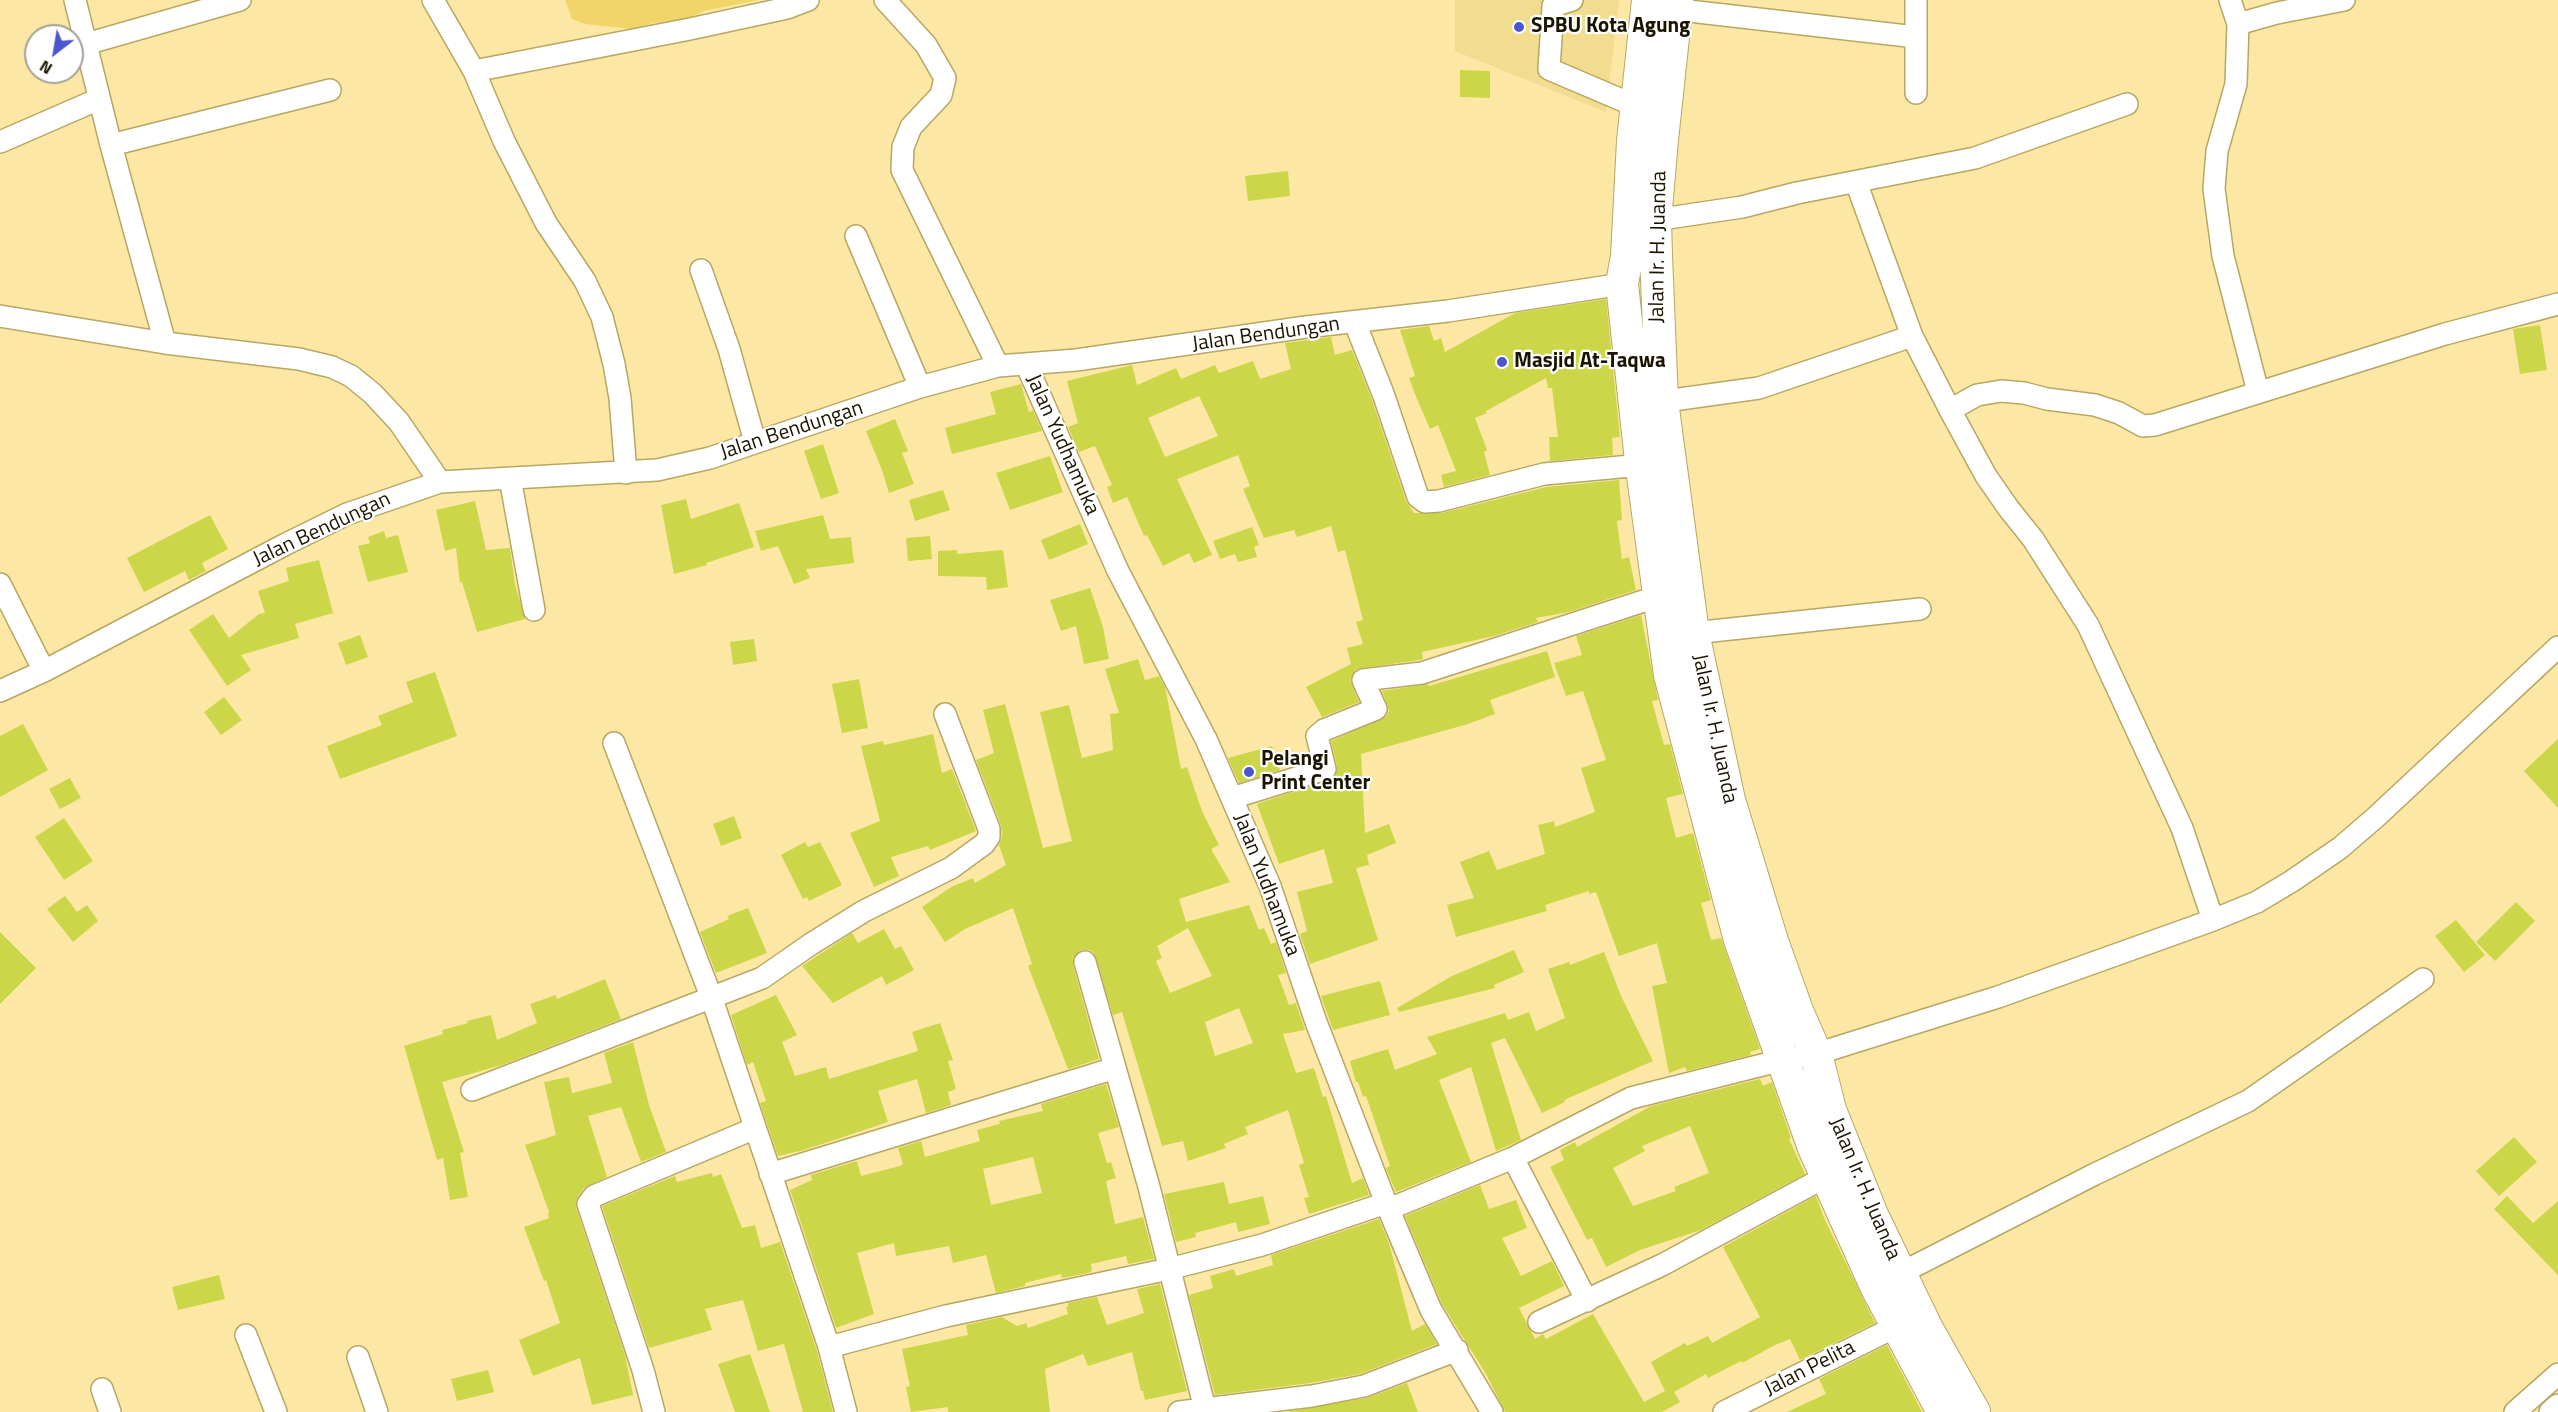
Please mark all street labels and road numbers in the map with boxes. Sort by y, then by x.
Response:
street label: Jalan Ir. H. Juanda [1645,171,1673,323]
street label: Jalan Bendungan [1191,312,1341,358]
street label: Jalan Yudhamuka [1020,371,1104,519]
street label: Jalan Bendungan [717,396,867,466]
street label: Jalan Bendungan [249,487,395,573]
street label: Jalan Ir. H. Juanda [1686,652,1742,806]
street label: Jalan Yudhamuka [1227,810,1305,960]
street label: Jalan Ir. H. Juanda [1823,1114,1905,1264]
street label: Jalan Pelita [1761,1335,1859,1403]

